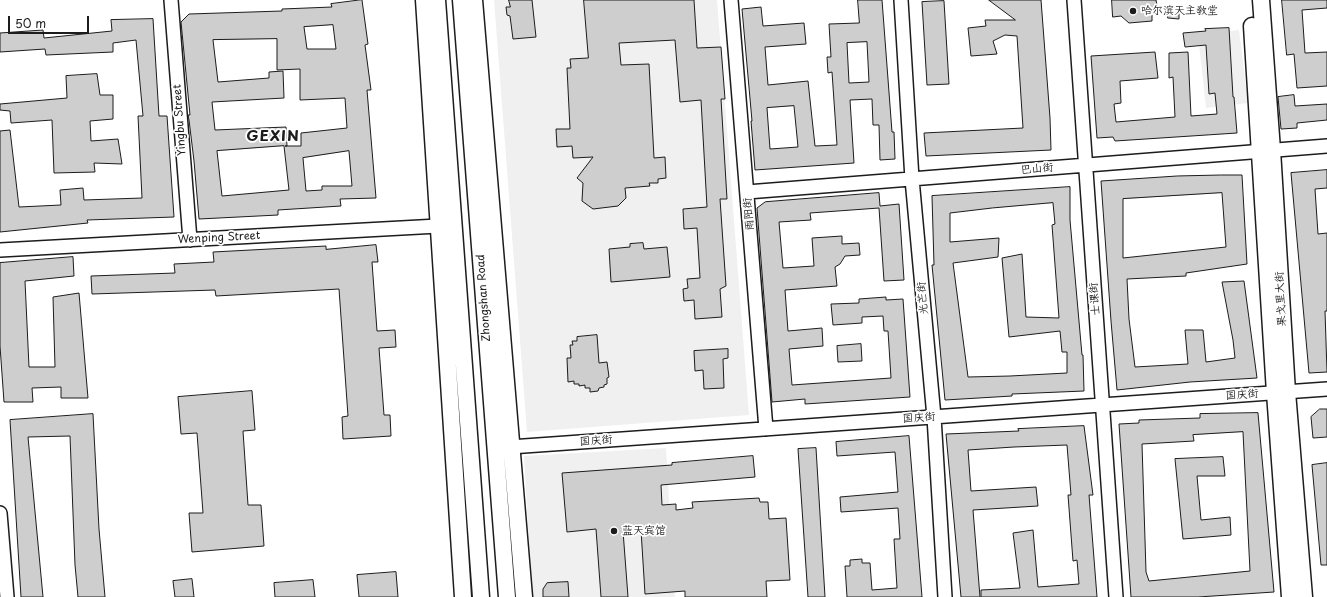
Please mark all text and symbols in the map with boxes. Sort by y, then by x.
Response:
place label: 哈尔滨天主教堂 [1141,4,1218,18]
marker: 哈尔滨天主教堂 [1128,6,1138,16]
scale bar [10,8,91,34]
text: 50 m [15,14,46,32]
street label: Yingbu Street [171,84,189,156]
district label: GEXIN [247,128,299,146]
street label: 巴山街 [1020,161,1054,177]
street label: 雨阳街 [741,197,757,231]
street label: Wenping Street [177,229,261,247]
street label: Zhongshan Road [474,254,494,342]
street label: 果戈里大街 [1273,271,1289,327]
street label: 光芒街 [915,281,931,315]
street label: 士课街 [1087,282,1103,316]
street label: 国庆街 [1225,387,1259,403]
street label: 国庆街 [902,410,936,426]
street label: 国庆街 [579,433,613,449]
place label: 蓝天宾馆 [622,524,666,538]
marker: 蓝天宾馆 [609,526,619,536]

